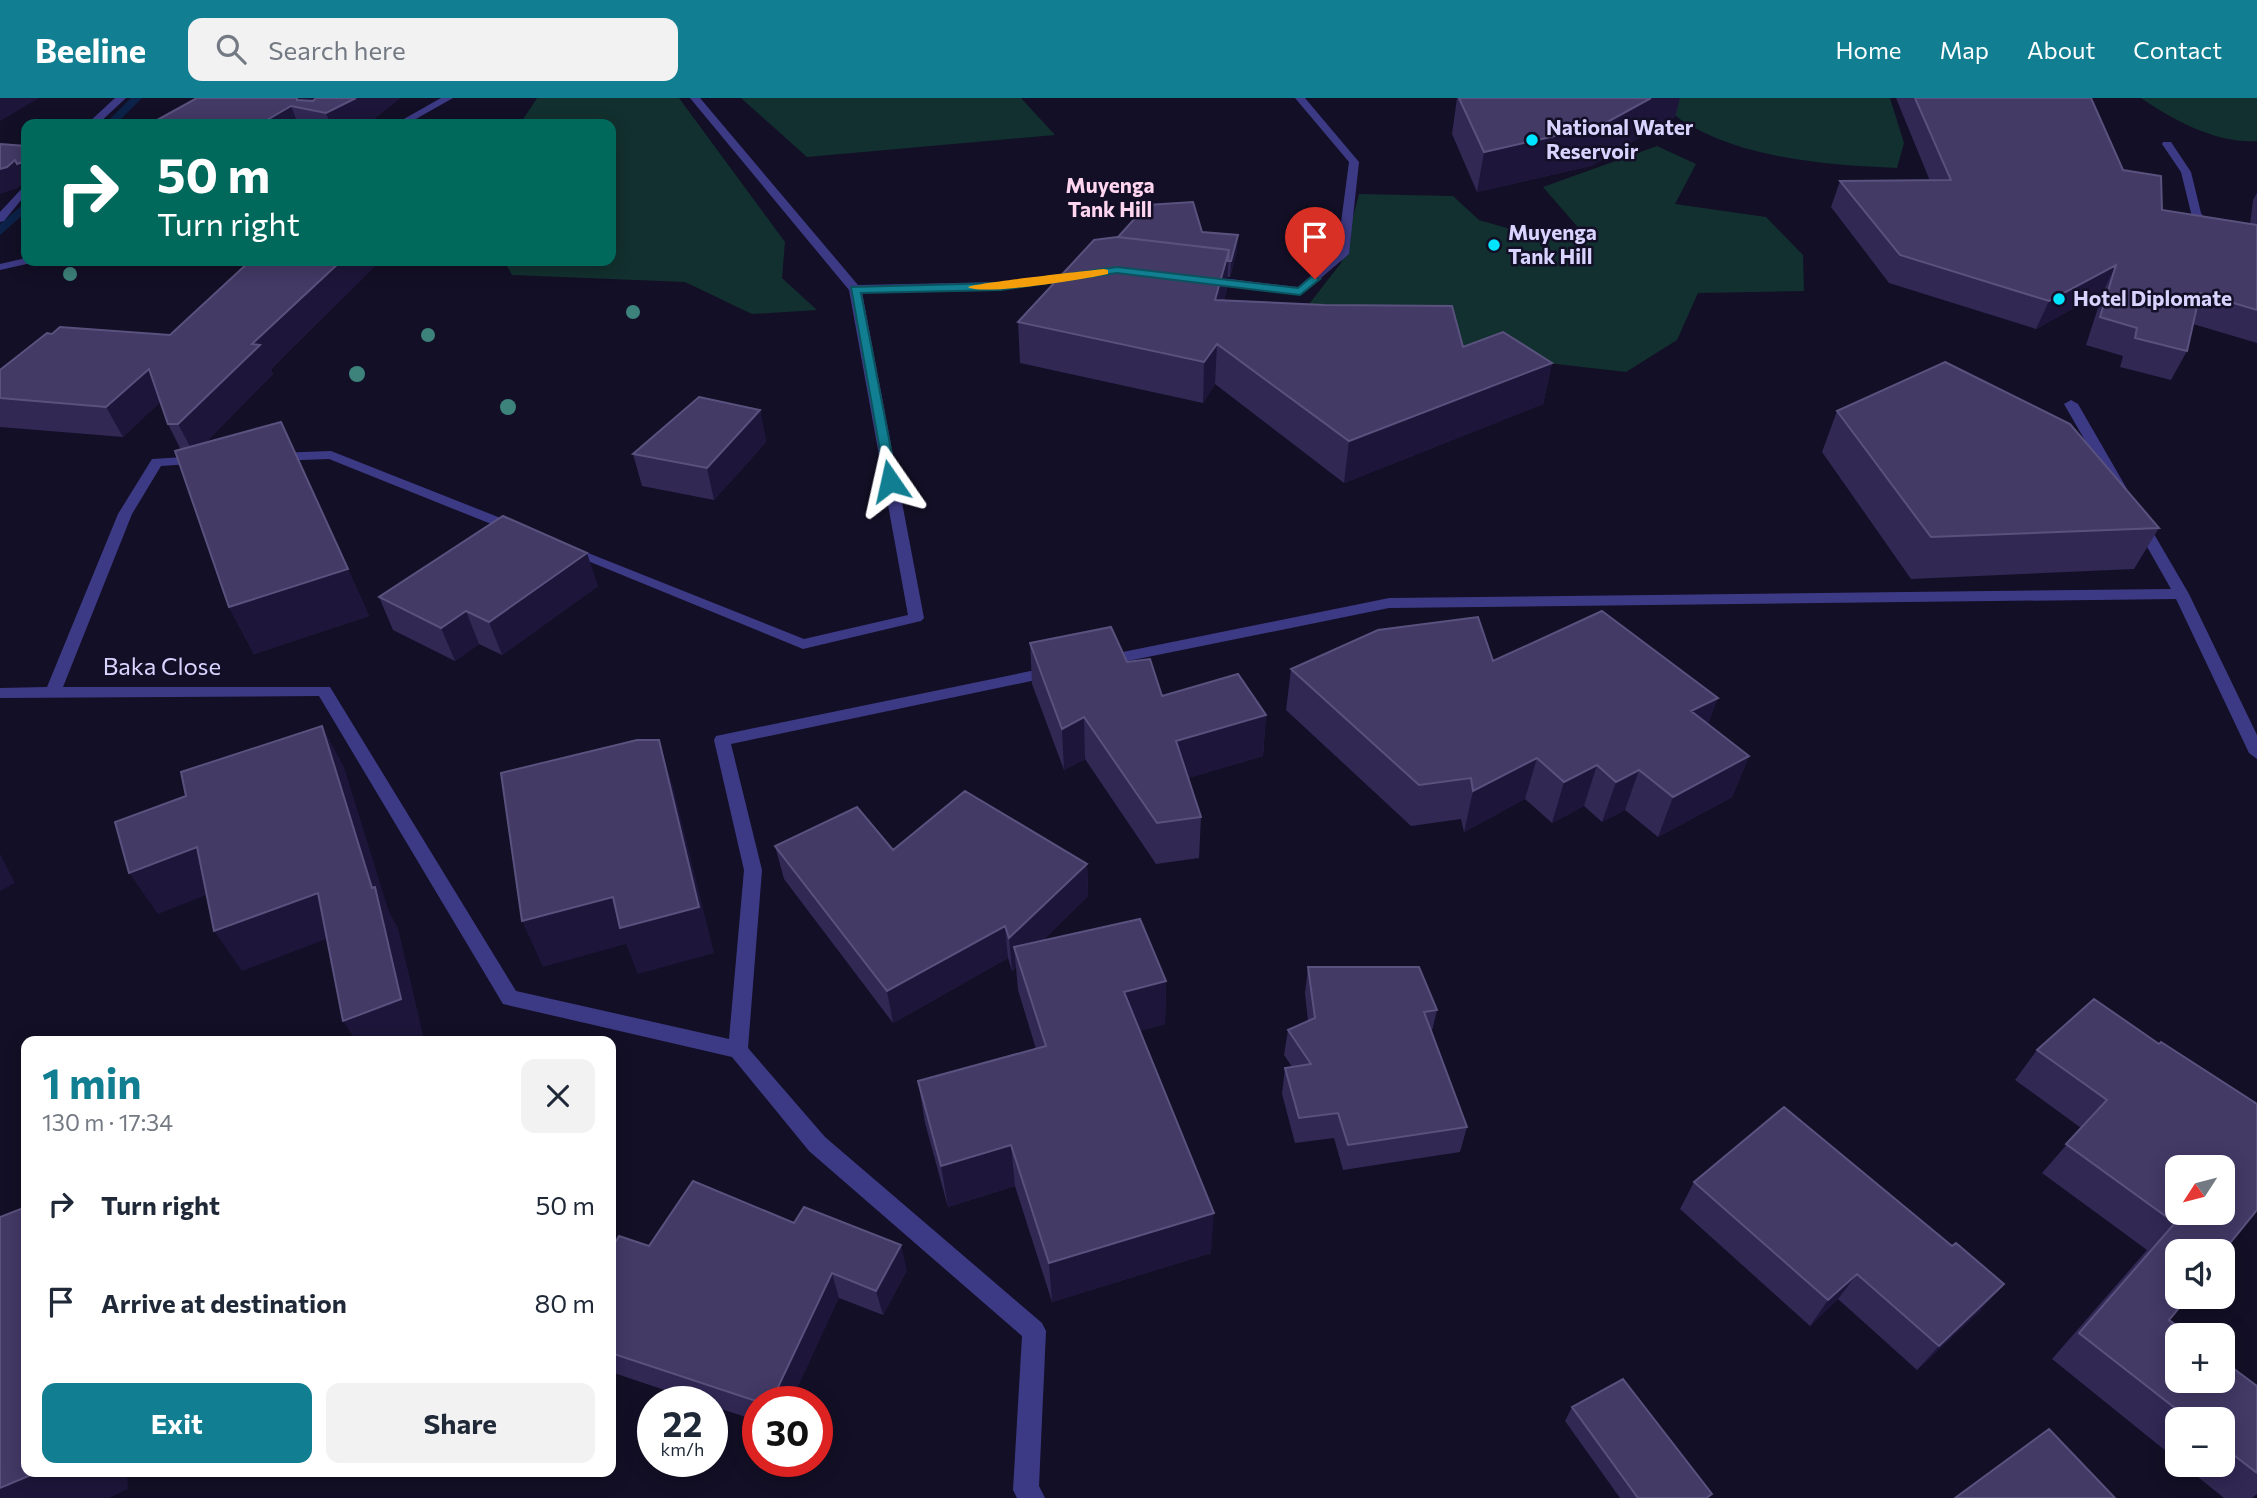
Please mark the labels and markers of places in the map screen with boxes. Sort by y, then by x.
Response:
place label: National Water Reservoir [1546,114,1694,163]
marker: National Water Reservoir [1524,132,1540,148]
pin [1285,207,1345,279]
place label: Muyenga Tank Hill [1508,219,1597,268]
marker: Muyenga Tank Hill [1486,237,1502,253]
place label: Hotel Diplomate [2073,285,2232,310]
marker: Hotel Diplomate [2051,291,2067,307]

